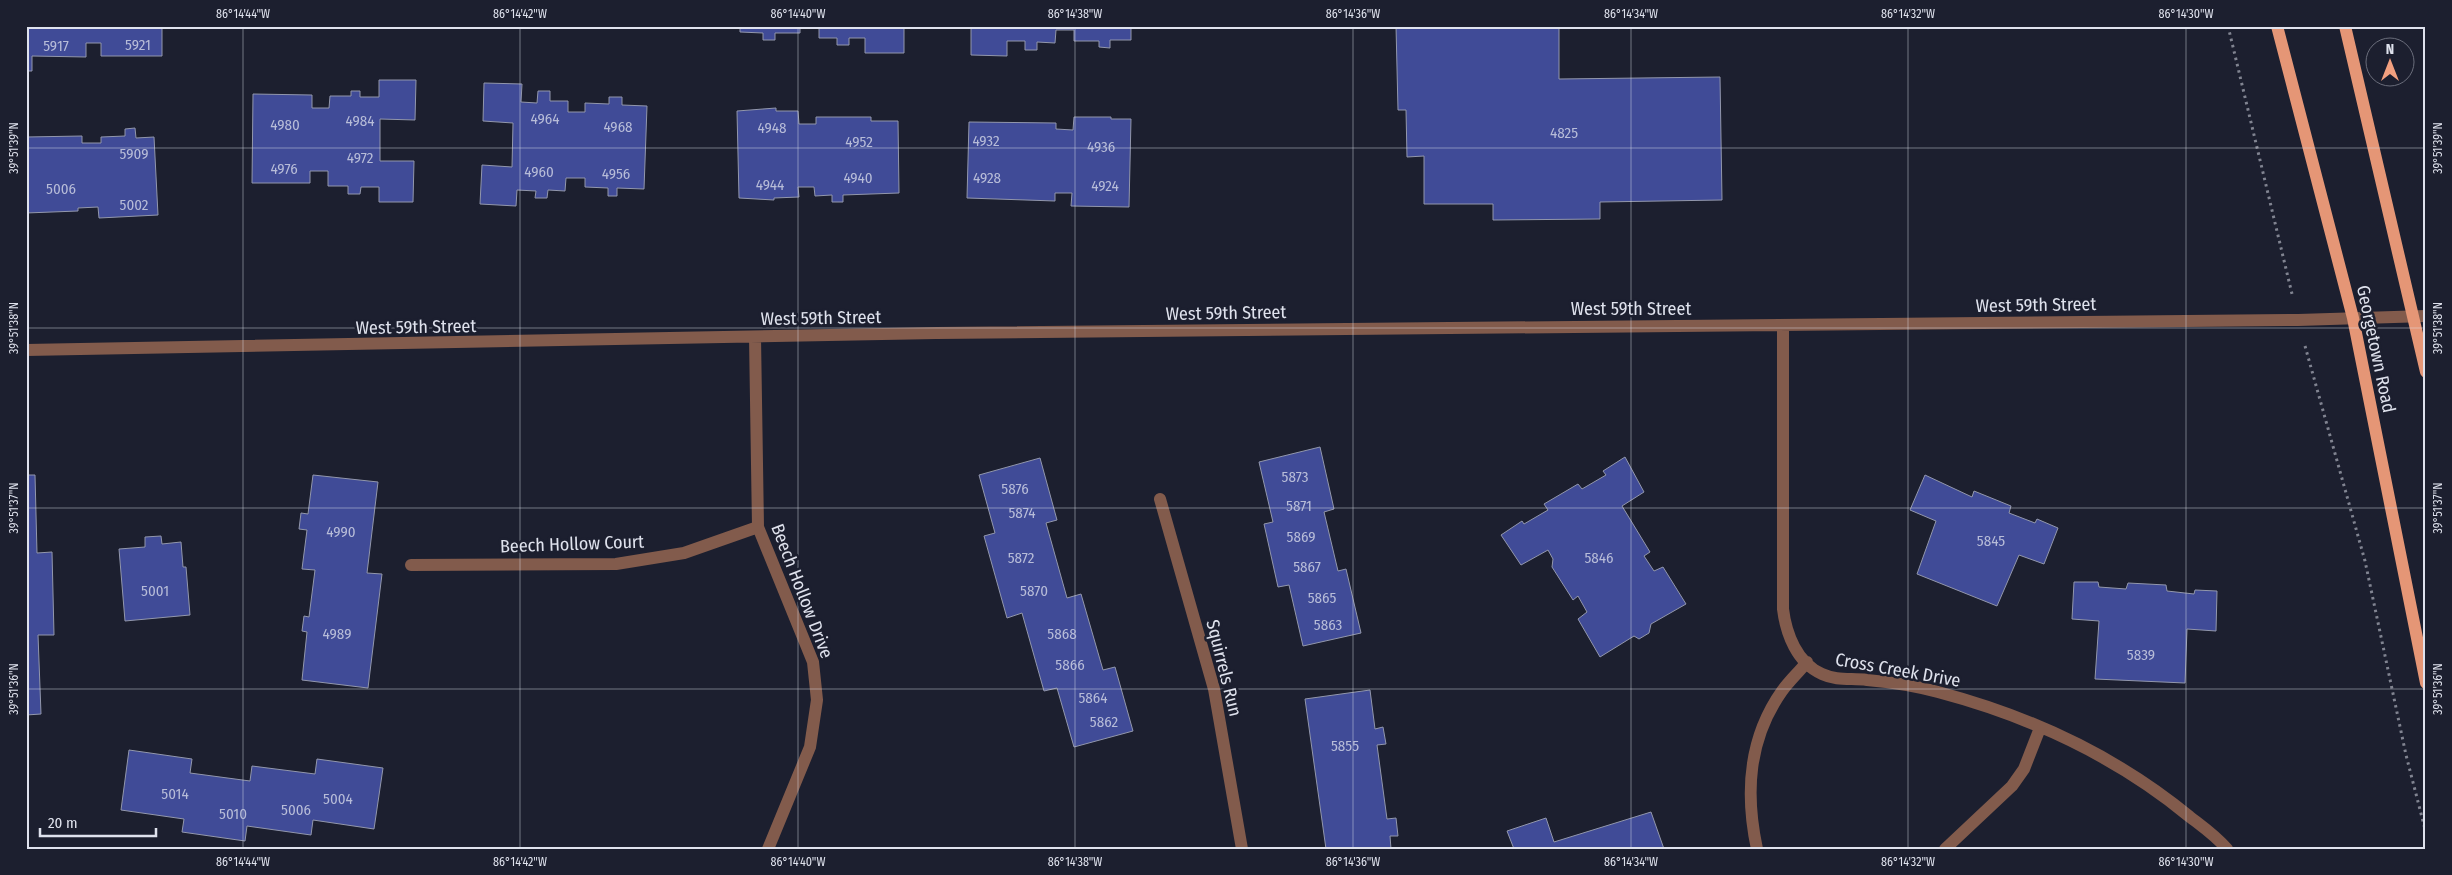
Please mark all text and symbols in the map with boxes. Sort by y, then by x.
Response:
text: 86°14'44"W [216,7,270,21]
text: 86°14'42"W [493,7,547,21]
text: 86°14'40"W [771,7,825,21]
text: 86°14'38"W [1048,7,1102,21]
text: 86°14'36"W [1326,7,1380,21]
text: 86°14'34"W [1604,7,1658,21]
text: 86°14'32"W [1881,7,1935,21]
text: 86°14'30"W [2159,7,2213,21]
house number: 5921 [125,36,151,54]
house number: 5917 [43,37,69,55]
north arrow [2364,38,2414,88]
text: N [2386,41,2394,58]
house number: 4964 [531,110,559,128]
house number: 4984 [345,112,375,130]
house number: 4980 [270,116,300,134]
house number: 4968 [603,118,633,136]
house number: 4948 [758,119,786,137]
text: 39°51'39"N [7,122,21,174]
text: 39°51'39"N [2431,122,2445,174]
house number: 4825 [1550,124,1578,142]
house number: 4932 [972,132,1000,150]
house number: 4952 [845,133,873,151]
house number: 4936 [1087,138,1115,156]
house number: 5909 [120,145,148,163]
house number: 4972 [347,149,374,167]
house number: 4976 [270,160,298,178]
house number: 4960 [524,163,554,181]
house number: 4956 [602,165,630,183]
house number: 4940 [843,169,873,187]
house number: 4928 [973,169,1001,187]
house number: 4944 [756,176,784,194]
house number: 4924 [1091,177,1119,195]
house number: 5006 [46,180,76,198]
house number: 5002 [120,196,149,214]
street label: Georgetown Road [2352,283,2400,415]
street label: West 59th Street [1976,293,2097,317]
street label: West 59th Street [1571,298,1691,320]
street label: West 59th Street [1166,301,1287,325]
text: 39°51'38"N [7,302,21,354]
text: 39°51'38"N [2431,302,2445,354]
street label: West 59th Street [761,306,882,330]
street label: West 59th Street [356,315,477,339]
house number: 5873 [1282,468,1309,486]
house number: 5876 [1001,480,1029,498]
text: 39°51'37"N [7,483,21,533]
text: 39°51'37"N [2431,483,2445,533]
house number: 5871 [1286,497,1312,515]
house number: 5874 [1008,504,1036,522]
street label: Beech Hollow Drive [766,521,838,662]
house number: 4990 [326,523,356,541]
house number: 5869 [1287,528,1315,546]
street label: Beech Hollow Court [500,530,645,558]
house number: 5845 [1977,532,2005,550]
house number: 5872 [1008,549,1035,567]
house number: 5846 [1584,549,1614,567]
house number: 5867 [1293,558,1321,576]
house number: 5001 [141,582,169,600]
house number: 5870 [1020,582,1048,600]
house number: 5865 [1308,589,1336,607]
house number: 5863 [1314,616,1342,634]
street label: Squirrels Run [1201,617,1247,719]
house number: 4989 [323,625,351,643]
house number: 5868 [1047,625,1077,643]
house number: 5839 [2127,646,2155,664]
street label: Cross Creek Drive [1834,648,1962,692]
house number: 5866 [1055,656,1085,674]
text: 39°51'36"N [7,663,21,715]
text: 39°51'36"N [2431,663,2445,715]
house number: 5864 [1078,689,1108,707]
house number: 5862 [1090,713,1119,731]
house number: 5855 [1331,737,1359,755]
house number: 5014 [161,785,189,803]
house number: 5004 [323,790,353,808]
house number: 5006 [281,801,311,819]
scale bar [40,805,156,837]
house number: 5010 [219,805,247,823]
text: 20 m [48,814,78,832]
text: 86°14'44"W [216,855,270,869]
text: 86°14'42"W [493,855,547,869]
text: 86°14'40"W [771,855,825,869]
text: 86°14'38"W [1048,855,1102,869]
text: 86°14'36"W [1326,855,1380,869]
text: 86°14'34"W [1604,855,1658,869]
text: 86°14'32"W [1881,855,1935,869]
text: 86°14'30"W [2159,855,2213,869]

